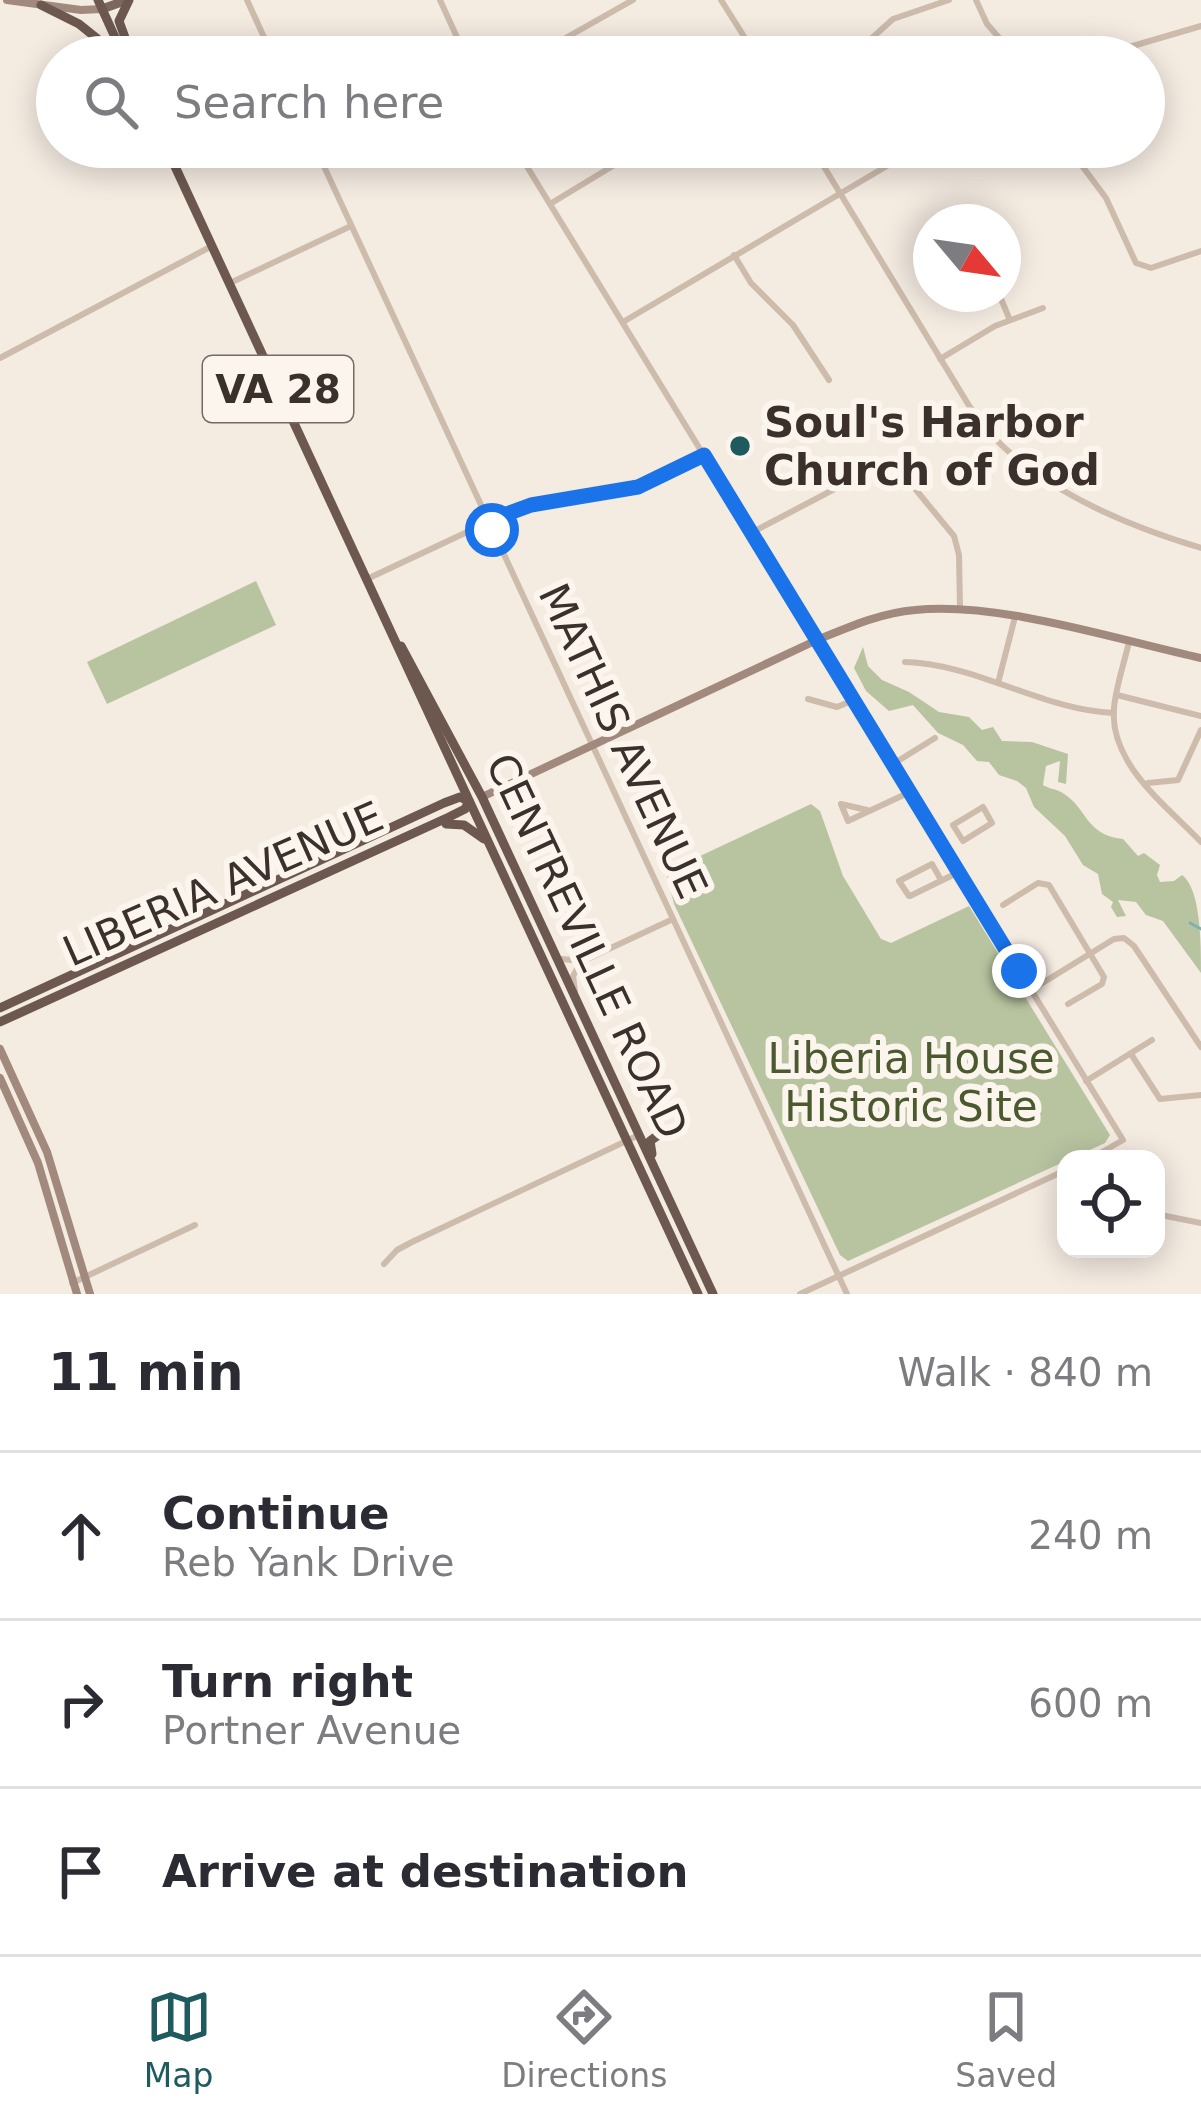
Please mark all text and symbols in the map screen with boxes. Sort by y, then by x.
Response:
search box [36,36,1165,168]
icon: search [78,69,144,135]
text: Search here [174,76,444,129]
north arrow [913,204,1021,312]
road number: VA 28 [203,356,353,422]
place label: Soul's Harbor Church of God [764,398,1100,495]
marker: Soul's Harbor Church of God [727,433,753,459]
route start [465,503,519,557]
street label: MATHIS AVENUE [529,576,717,906]
street label: CENTREVILLE ROAD [476,746,698,1146]
street label: LIBERIA AVENUE [56,791,390,977]
route end [992,944,1046,998]
park label: Liberia House Historic Site [767,1034,1055,1131]
map controls [1057,1150,1165,1258]
button: locate [1057,1150,1165,1258]
text: 11 min [48,1343,244,1402]
text: Walk · 840 m [898,1350,1153,1395]
text: Continue [162,1487,390,1540]
icon: ahead [48,1503,114,1569]
text: 240 m [1028,1513,1153,1558]
text: Reb Yank Drive [162,1540,455,1585]
text: Turn right [162,1655,413,1708]
icon: right [48,1671,114,1737]
text: 600 m [1028,1681,1153,1726]
text: Portner Avenue [162,1708,461,1753]
icon: arrive [48,1839,114,1905]
text: Arrive at destination [162,1845,688,1898]
tab: Map [144,1984,214,2095]
tab: Directions [501,1984,667,2095]
tab: Saved [955,1984,1057,2095]

